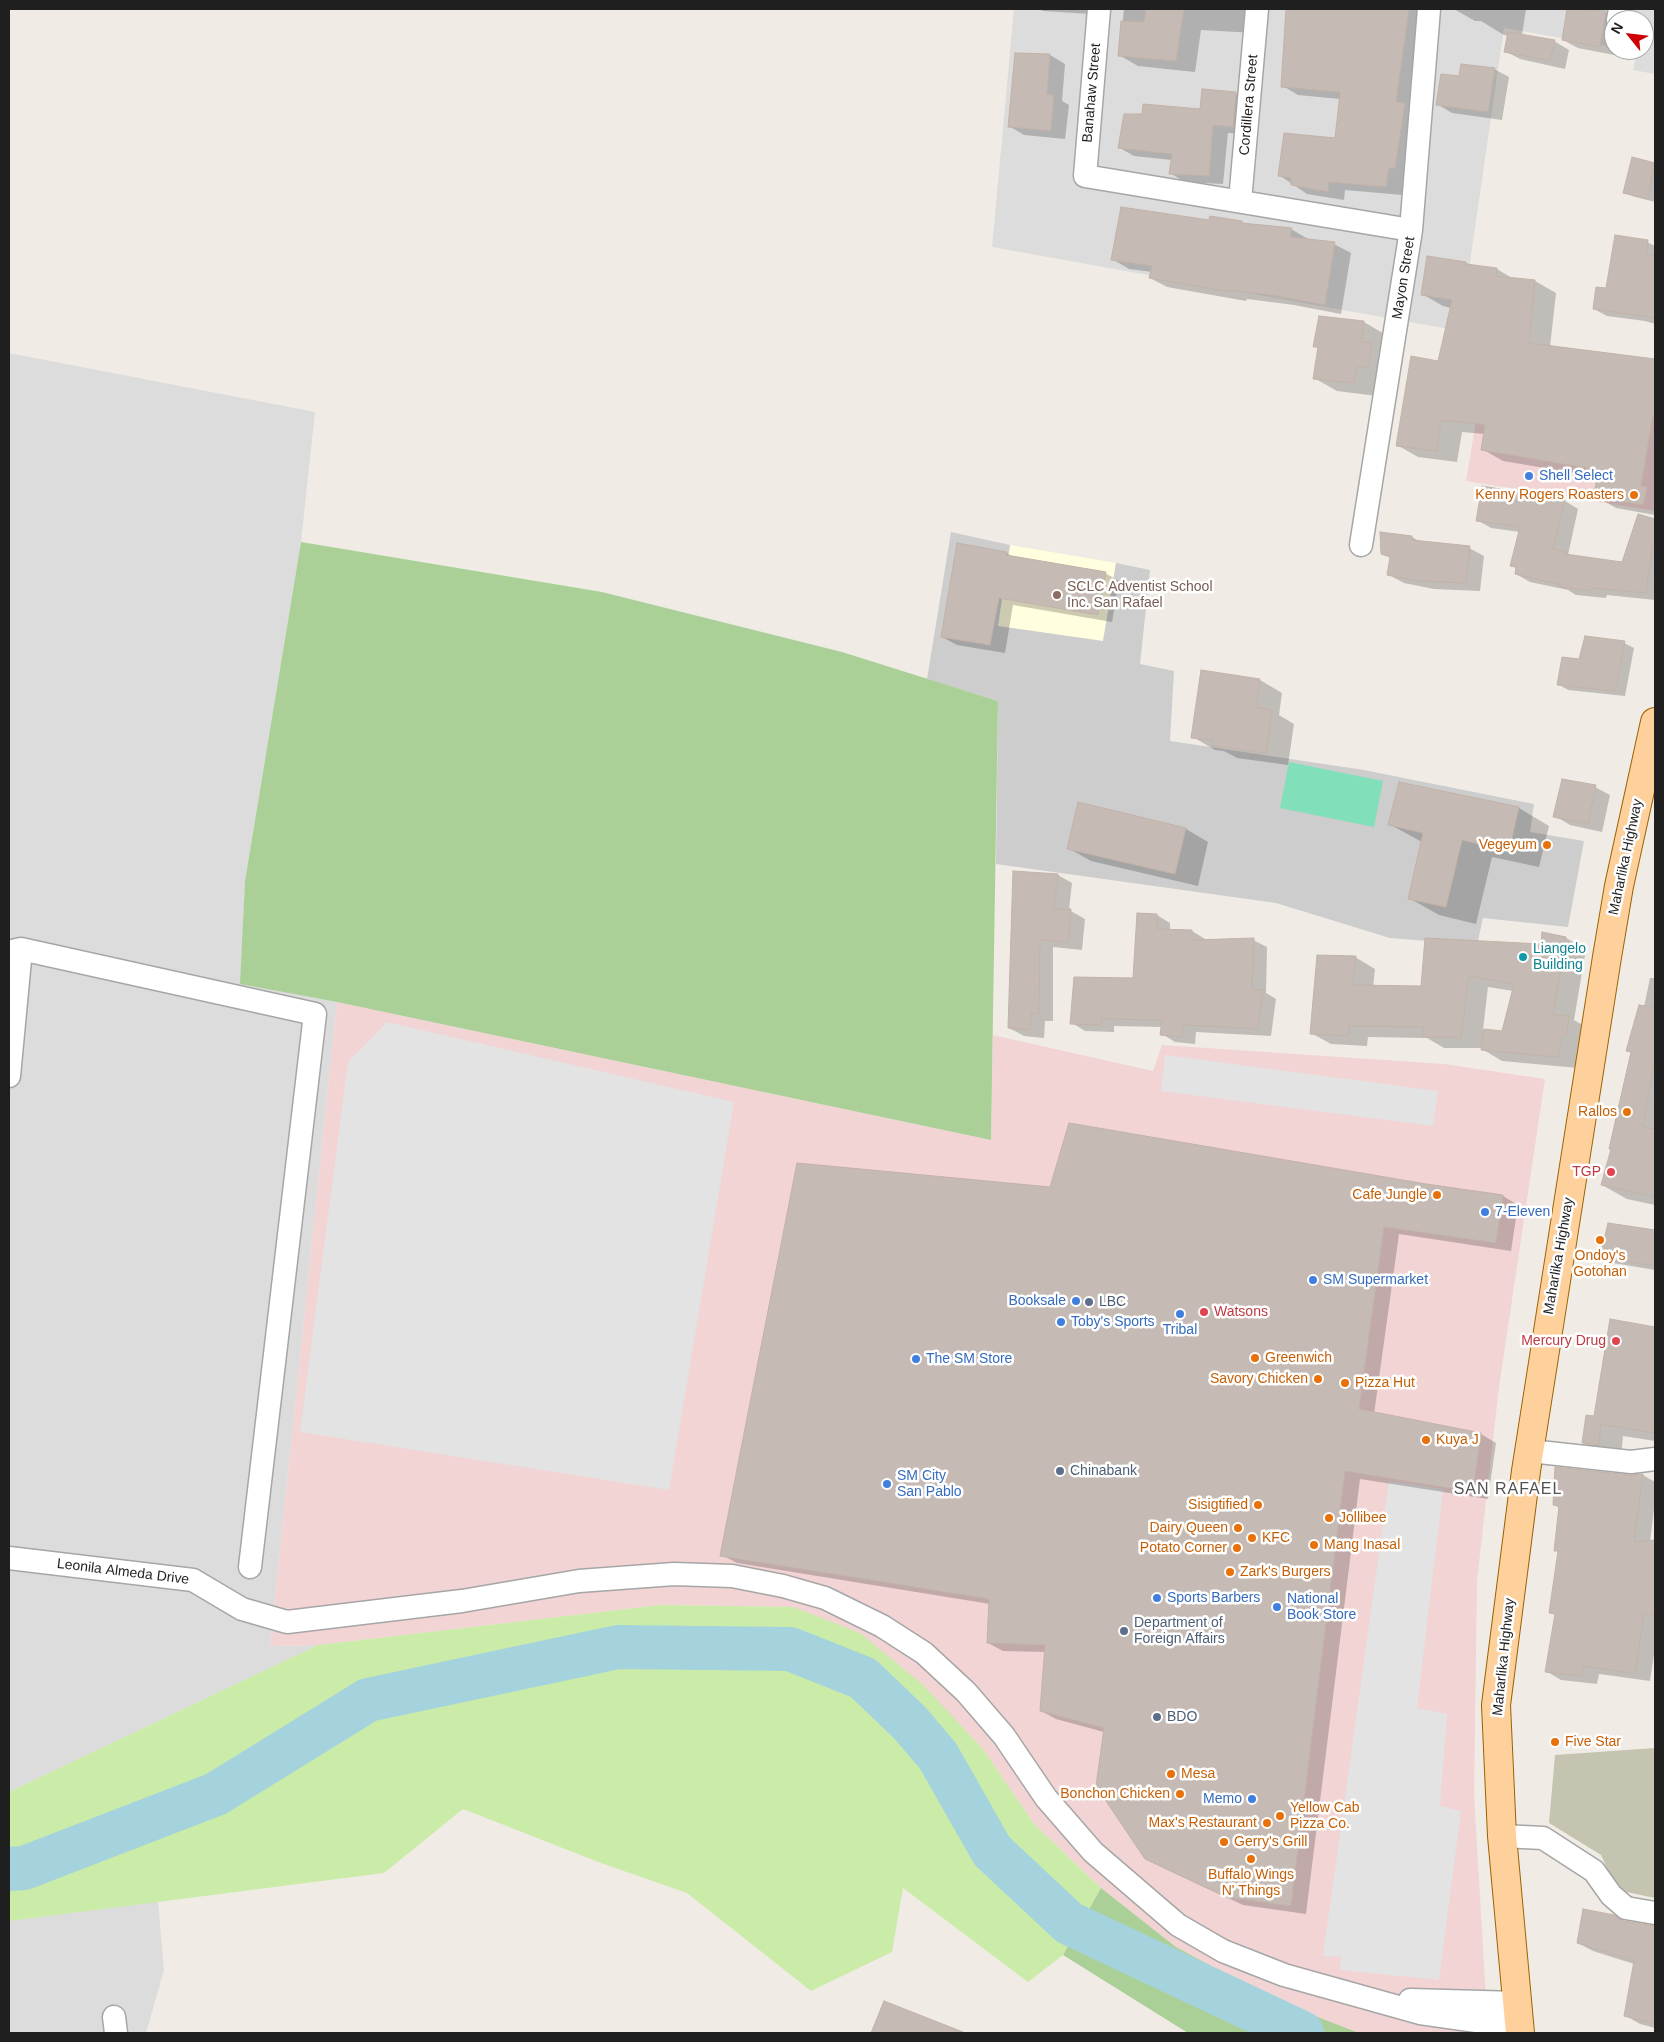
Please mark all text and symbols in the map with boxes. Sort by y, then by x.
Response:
north arrow [1604,10,1654,60]
text: N [1607,20,1626,37]
street label: Banahaw Street [1079,43,1105,143]
street label: Cordillera Street [1236,54,1262,156]
street label: Mayon Street [1389,236,1419,320]
place label: Shell Select [1539,468,1613,484]
marker: Shell Select [1523,470,1535,482]
place label: Kenny Rogers Roasters [1475,487,1624,503]
marker: Kenny Rogers Roasters [1628,489,1640,501]
place label: SCLC Adventist School Inc. San Rafael [1067,579,1213,612]
marker: SCLC Adventist School Inc. San Rafael [1051,589,1063,601]
street label: Maharlika Highway [1605,797,1647,917]
place label: Vegeyum [1479,837,1537,853]
marker: Vegeyum [1541,839,1553,851]
place label: Liangelo Building [1533,941,1586,974]
marker: Liangelo Building [1517,951,1529,963]
place label: Rallos [1578,1104,1617,1120]
marker: Rallos [1621,1106,1633,1118]
place label: TGP [1572,1164,1601,1180]
marker: TGP [1605,1166,1617,1178]
place label: Cafe Jungle [1352,1187,1427,1203]
marker: Cafe Jungle [1431,1189,1443,1201]
street label: Maharlika Highway [1540,1196,1578,1316]
place label: 7-Eleven [1495,1204,1550,1220]
marker: 7-Eleven [1479,1206,1491,1218]
marker: Ondoy's Gotohan [1594,1234,1606,1246]
place label: Ondoy's Gotohan [1573,1248,1627,1280]
place label: SM Supermarket [1323,1272,1428,1288]
marker: SM Supermarket [1307,1274,1319,1286]
place label: Booksale [1008,1293,1066,1309]
place label: LBC [1099,1294,1126,1310]
marker: Booksale [1070,1295,1082,1307]
marker: LBC [1083,1296,1095,1308]
place label: Watsons [1214,1304,1268,1320]
marker: Watsons [1198,1306,1210,1318]
marker: Tribal [1174,1308,1186,1320]
place label: Toby's Sports [1071,1314,1155,1330]
marker: Toby's Sports [1055,1316,1067,1328]
place label: Tribal [1163,1322,1197,1338]
place label: Mercury Drug [1521,1333,1606,1349]
marker: Mercury Drug [1610,1335,1622,1347]
place label: Greenwich [1265,1350,1332,1366]
place label: The SM Store [926,1351,1012,1367]
marker: Greenwich [1249,1352,1261,1364]
marker: The SM Store [910,1353,922,1365]
place label: Savory Chicken [1210,1371,1308,1387]
marker: Savory Chicken [1312,1373,1324,1385]
place label: Pizza Hut [1355,1375,1415,1391]
marker: Pizza Hut [1339,1377,1351,1389]
place label: Kuya J [1436,1432,1479,1448]
marker: Kuya J [1420,1434,1432,1446]
place label: Chinabank [1070,1463,1137,1479]
marker: Chinabank [1054,1465,1066,1477]
place label: SM City San Pablo [897,1468,962,1500]
marker: SM City San Pablo [881,1478,893,1490]
district label: SAN RAFAEL [1452,1480,1564,1500]
place label: Sisigtified [1188,1497,1248,1513]
marker: Sisigtified [1252,1499,1264,1511]
place label: Jollibee [1339,1510,1386,1526]
marker: Jollibee [1323,1512,1335,1524]
place label: Dairy Queen [1149,1520,1228,1536]
marker: Dairy Queen [1232,1522,1244,1534]
place label: KFC [1262,1530,1290,1546]
marker: KFC [1246,1532,1258,1544]
place label: Mang Inasal [1324,1537,1400,1553]
marker: Mang Inasal [1308,1539,1320,1551]
place label: Potato Corner [1140,1540,1227,1556]
marker: Potato Corner [1231,1542,1243,1554]
street label: Leonila Almeda Drive [56,1556,190,1588]
place label: Zark's Burgers [1240,1564,1331,1580]
marker: Zark's Burgers [1224,1566,1236,1578]
place label: Sports Barbers [1167,1590,1260,1606]
place label: National Book Store [1287,1591,1356,1624]
marker: Sports Barbers [1151,1592,1163,1604]
street label: Maharlika Highway [1489,1597,1519,1717]
marker: National Book Store [1271,1601,1283,1613]
place label: Department of Foreign Affairs [1134,1615,1225,1648]
marker: Department of Foreign Affairs [1118,1625,1130,1637]
place label: BDO [1167,1709,1197,1725]
marker: BDO [1151,1711,1163,1723]
place label: Five Star [1565,1734,1621,1750]
marker: Five Star [1549,1736,1561,1748]
place label: Mesa [1181,1766,1215,1782]
marker: Mesa [1165,1768,1177,1780]
place label: Bonchon Chicken [1060,1786,1170,1802]
marker: Bonchon Chicken [1174,1788,1186,1800]
place label: Memo [1203,1791,1242,1807]
marker: Memo [1246,1793,1258,1805]
place label: Yellow Cab Pizza Co. [1290,1800,1360,1832]
marker: Yellow Cab Pizza Co. [1274,1810,1286,1822]
place label: Max's Restaurant [1149,1815,1257,1831]
marker: Max's Restaurant [1261,1817,1273,1829]
place label: Gerry's Grill [1234,1834,1307,1850]
marker: Gerry's Grill [1218,1836,1230,1848]
marker: Buffalo Wings N' Things [1245,1853,1257,1865]
place label: Buffalo Wings N' Things [1208,1867,1294,1900]

